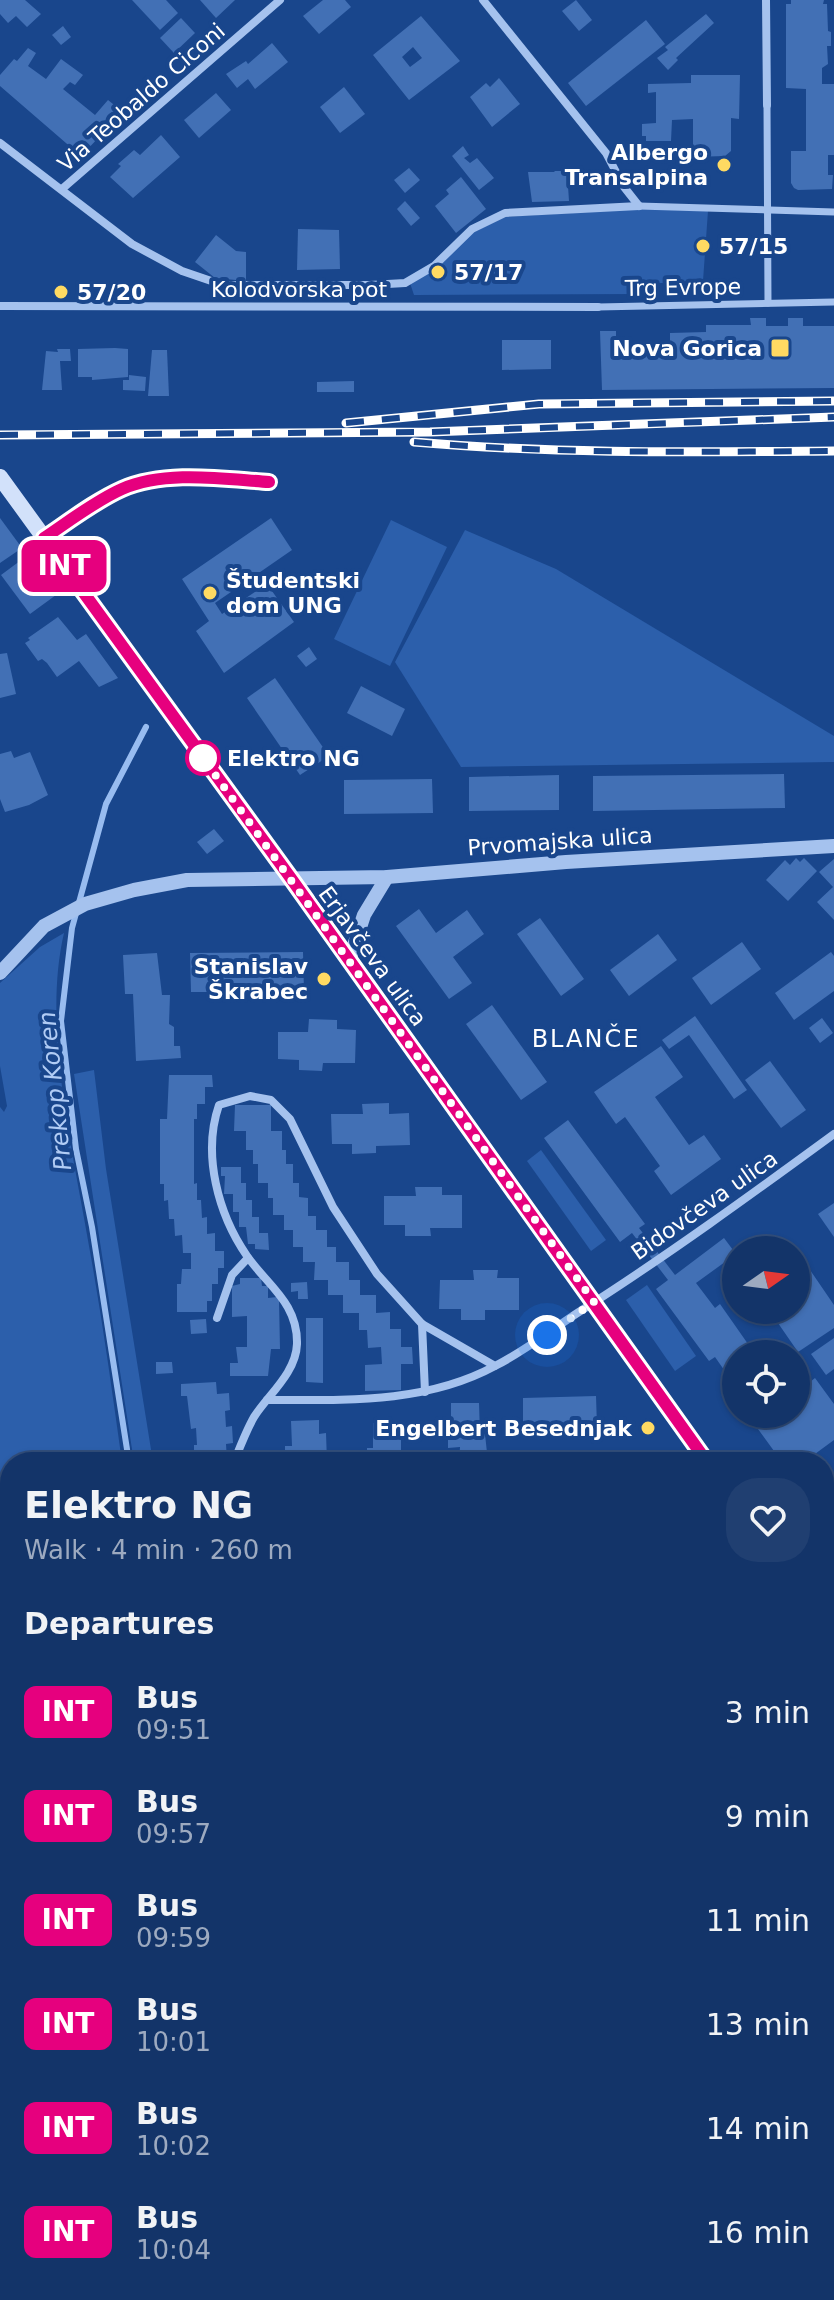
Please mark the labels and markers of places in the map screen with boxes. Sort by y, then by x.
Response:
place label: Albergo Transalpina [565,140,708,190]
marker: Albergo Transalpina [715,156,733,174]
place label: 57/15 [719,234,788,259]
marker: 57/15 [694,237,712,255]
place label: 57/17 [454,260,523,285]
marker: 57/17 [429,263,447,281]
place label: 57/20 [77,280,146,305]
marker: 57/20 [52,283,70,301]
place label: Nova Gorica [612,336,762,361]
marker: Nova Gorica [769,337,791,359]
place label: Študentski dom UNG [226,568,360,618]
marker: Študentski dom UNG [201,584,219,602]
marker: Elektro NG [186,741,220,775]
place label: Elektro NG [227,746,360,771]
place label: Stanislav Škrabec [194,954,309,1004]
marker: Stanislav Škrabec [315,970,333,988]
place label: Engelbert Besednjak [375,1416,633,1441]
marker: Engelbert Besednjak [639,1419,657,1437]

